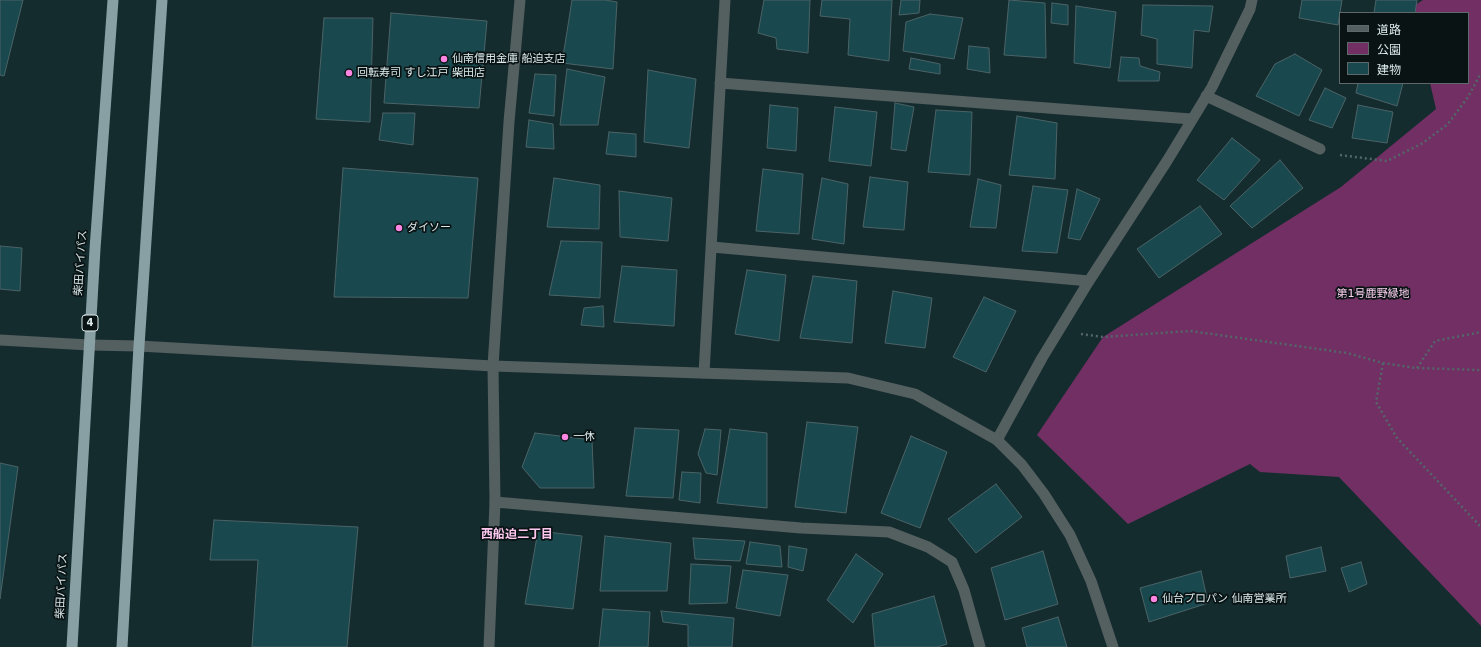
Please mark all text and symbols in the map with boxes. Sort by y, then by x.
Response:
legend [1339,12,1469,84]
text: 道路 [1377,23,1401,37]
text: 公園 [1377,43,1401,57]
place label: 仙南信用金庫 船迫支店 [452,52,565,66]
marker: 仙南信用金庫 船迫支店 [439,54,449,64]
text: 建物 [1377,63,1401,77]
place label: 回転寿司 すし江戸 柴田店 [357,66,485,80]
marker: 回転寿司 すし江戸 柴田店 [344,68,354,78]
place label: ダイソー [407,221,451,235]
marker: ダイソー [394,223,404,233]
street label: 柴田バイパス [72,230,90,296]
park label: 第1号鹿野緑地 [1337,287,1409,301]
road number: 4 [82,315,98,331]
place label: 一休 [573,430,595,444]
marker: 一休 [560,432,570,442]
district label: 西船迫二丁目 [481,528,553,542]
street label: 柴田バイパス [54,553,70,619]
place label: 仙台プロパン 仙南営業所 [1162,592,1286,606]
marker: 仙台プロパン 仙南営業所 [1149,594,1159,604]

